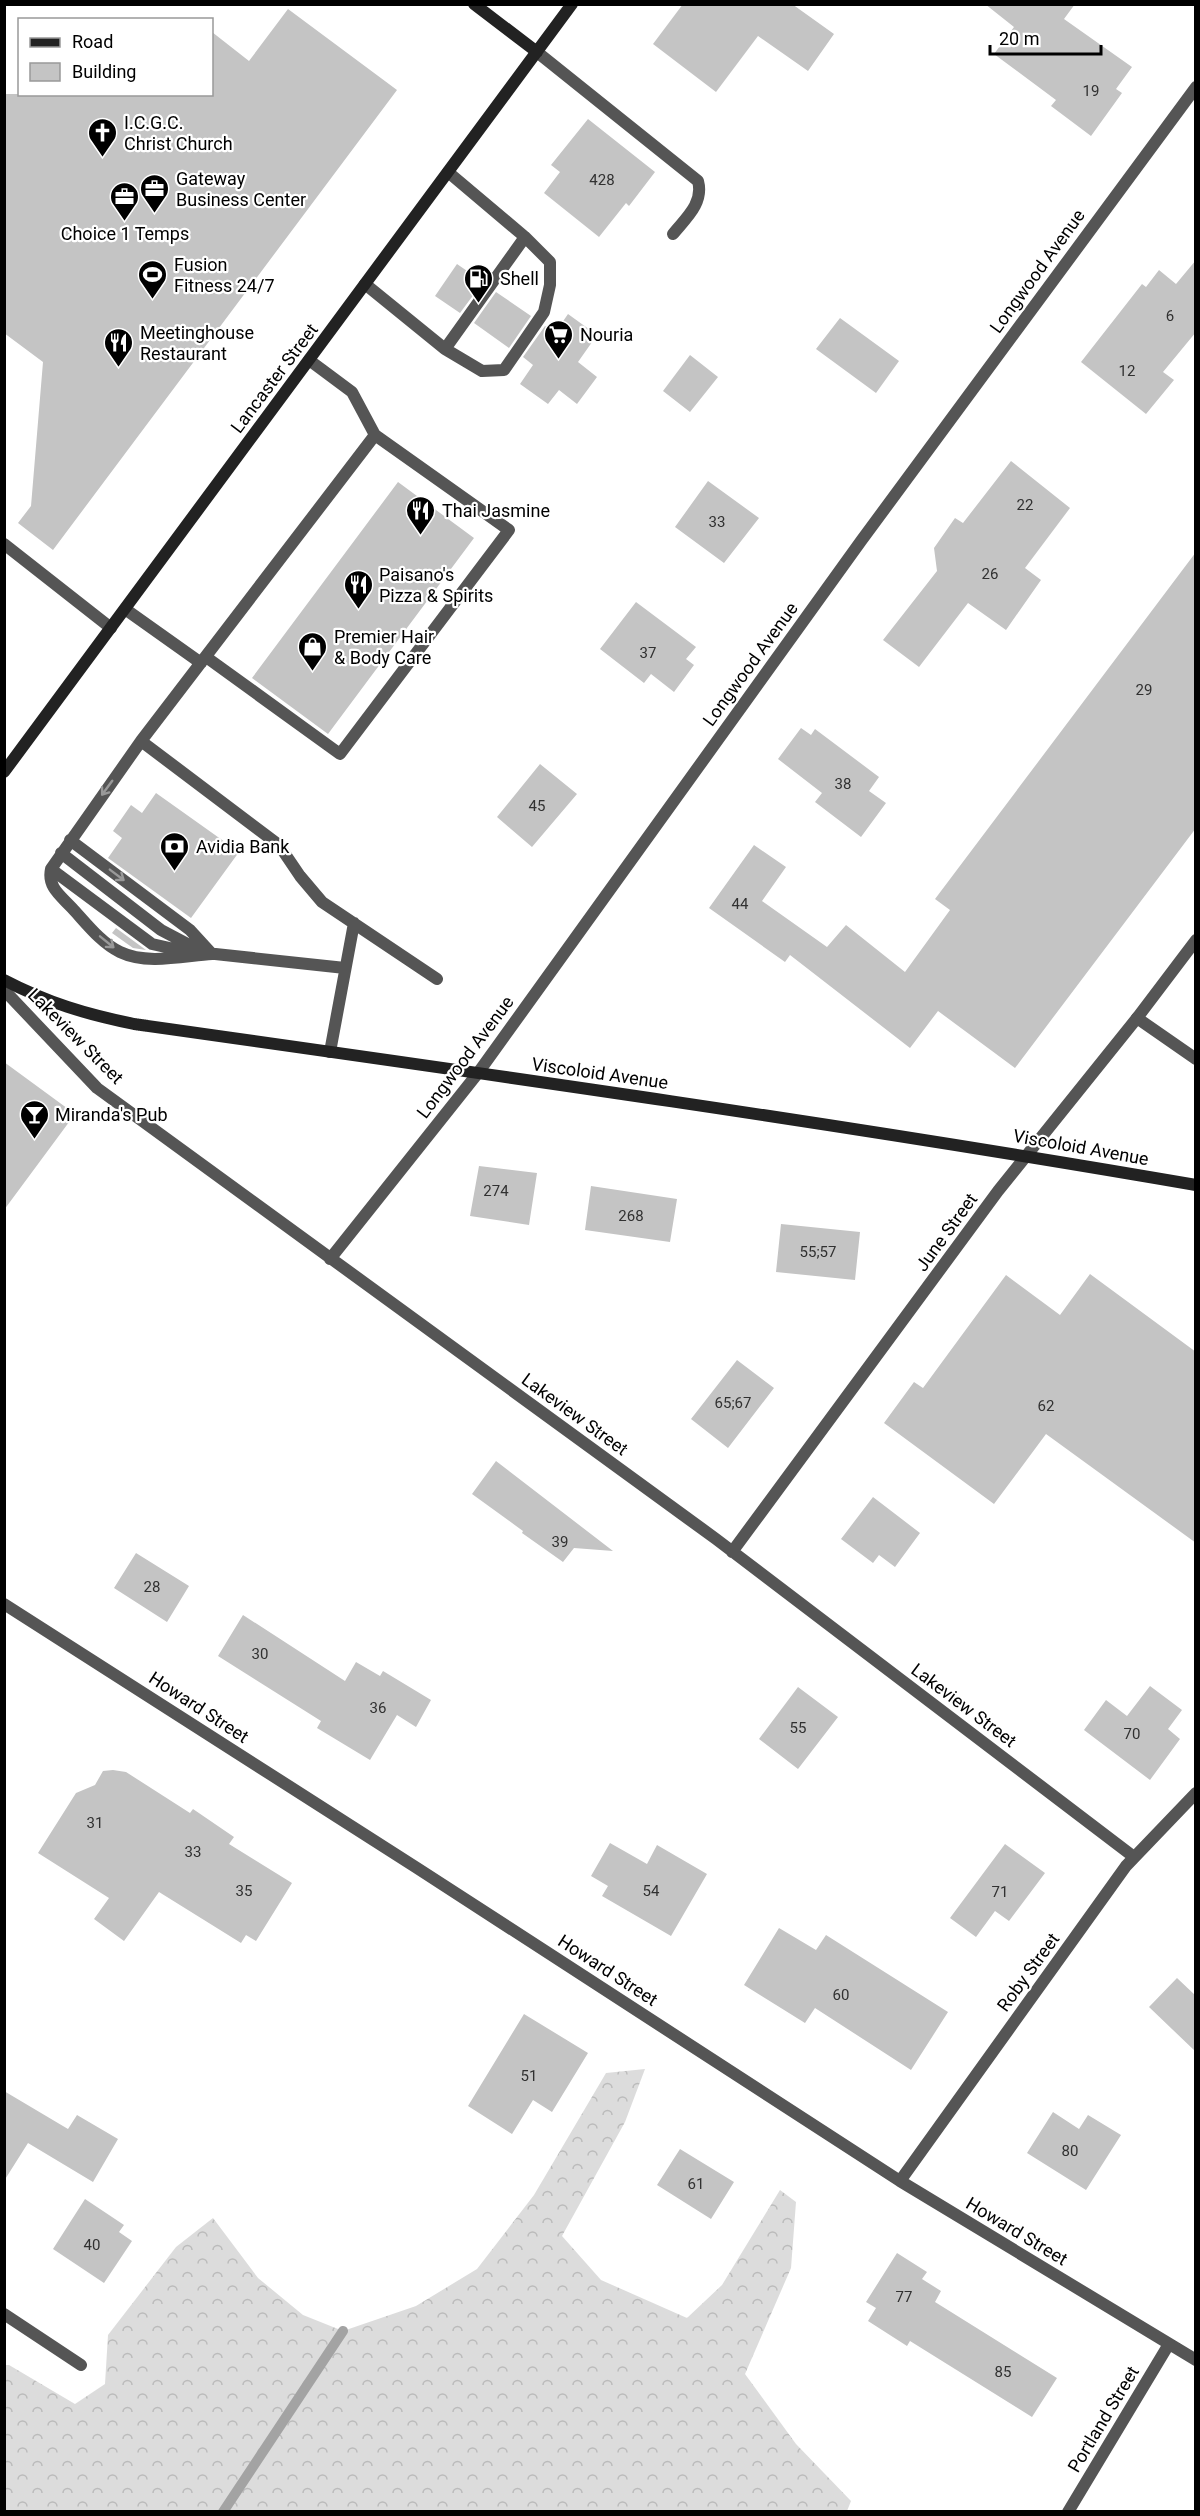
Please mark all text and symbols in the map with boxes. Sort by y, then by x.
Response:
legend [18,18,213,96]
scale bar [990,18,1101,56]
text: 20 m [999,28,1039,49]
text: Road [72,31,113,52]
text: Building [72,61,136,82]
house number: 19 [1083,82,1099,100]
place label: I.C.G.C. Christ Church [124,112,233,154]
church icon: I.C.G.C. Christ Church [87,116,119,158]
place label: Gateway Business Center [176,168,306,210]
house number: 428 [589,171,615,189]
office icon: Gateway Business Center [139,172,171,214]
office icon: Choice 1 Temps [109,180,141,222]
street label: Longwood Avenue [985,205,1089,337]
place label: Choice 1 Temps [61,223,189,244]
place label: Fusion Fitness 24/7 [174,254,275,296]
sports icon: Fusion Fitness 24/7 [137,258,169,300]
fuel station icon: Shell [463,262,495,304]
place label: Shell [500,268,539,289]
house number: 6 [1166,307,1174,325]
supermarket icon: Nouria [543,318,575,360]
street label: Lancaster Street [226,319,322,437]
place label: Meetinghouse Restaurant [140,322,254,364]
place label: Nouria [580,324,633,345]
restaurant icon: Meetinghouse Restaurant [103,326,135,368]
house number: 12 [1119,362,1135,380]
restaurant icon: Thai Jasmine [405,494,437,536]
house number: 22 [1017,496,1033,514]
place label: Thai Jasmine [442,500,550,521]
house number: 33 [709,513,725,531]
place label: Paisano's Pizza & Spirits [379,564,493,606]
house number: 26 [982,565,998,583]
restaurant icon: Paisano's Pizza & Spirits [342,568,374,610]
street label: Longwood Avenue [698,598,802,730]
place label: Premier Hair & Body Care [334,626,434,668]
shop icon: Premier Hair & Body Care [297,630,329,672]
house number: 37 [640,644,656,662]
house number: 29 [1136,681,1152,699]
house number: 38 [835,775,851,793]
one-way arrow [101,780,113,796]
house number: 45 [529,797,545,815]
bank icon: Avidia Bank [159,830,191,872]
place label: Avidia Bank [196,836,290,857]
one-way arrow [109,869,125,882]
house number: 44 [732,895,749,913]
one-way arrow [99,936,115,949]
street label: Lakeview Street [24,984,128,1088]
street label: Longwood Avenue [412,992,518,1122]
street label: Viscoloid Avenue [531,1053,669,1093]
bar icon: Miranda's Pub [18,1098,50,1140]
place label: Miranda's Pub [55,1104,168,1125]
street label: Viscoloid Avenue [1012,1125,1150,1169]
house number: 274 [483,1182,509,1200]
street label: June Street [911,1189,981,1275]
house number: 268 [618,1207,644,1225]
house number: 55;57 [800,1243,836,1261]
street label: Lakeview Street [518,1368,632,1460]
house number: 65;67 [715,1394,751,1412]
house number: 62 [1038,1397,1054,1415]
house number: 39 [552,1533,568,1551]
house number: 28 [144,1578,160,1596]
house number: 30 [252,1645,268,1663]
street label: Lakeview Street [907,1659,1021,1751]
street label: Howard Street [145,1667,253,1747]
house number: 36 [370,1699,386,1717]
house number: 55 [790,1719,806,1737]
house number: 70 [1124,1725,1140,1743]
house number: 31 [87,1814,103,1832]
house number: 33 [185,1843,201,1861]
house number: 35 [236,1882,252,1900]
house number: 54 [643,1882,660,1900]
house number: 71 [992,1883,1008,1901]
street label: Roby Street [993,1929,1064,2015]
street label: Howard Street [554,1930,662,2010]
house number: 60 [833,1986,849,2004]
house number: 51 [521,2067,537,2085]
house number: 80 [1062,2142,1078,2160]
house number: 61 [688,2175,704,2193]
street label: Howard Street [963,2193,1072,2270]
house number: 40 [84,2236,100,2254]
house number: 77 [896,2288,912,2306]
street label: Portland Street [1063,2362,1143,2476]
house number: 85 [995,2363,1011,2381]

